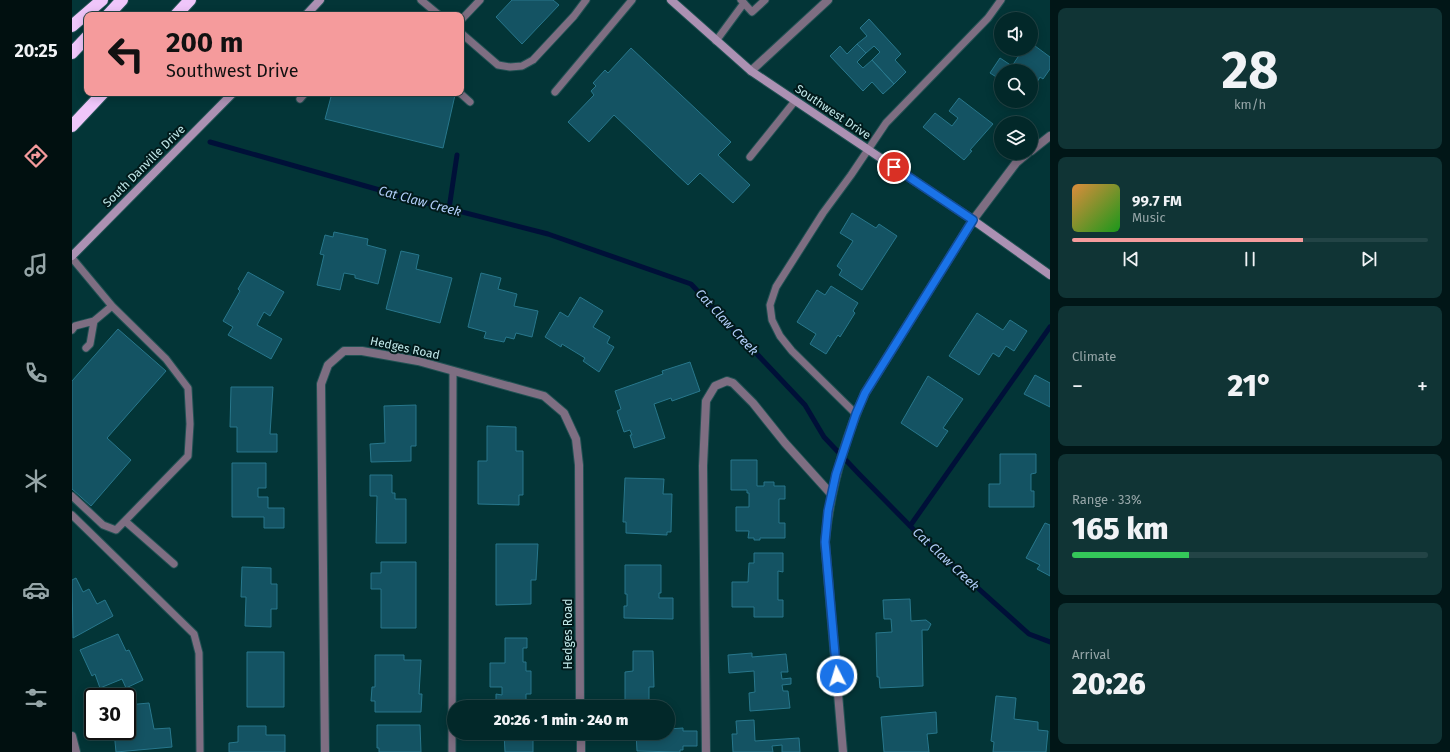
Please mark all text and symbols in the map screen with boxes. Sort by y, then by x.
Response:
map controls [994,12,1038,160]
button: sound [994,12,1038,56]
text: 200 m [166,26,244,59]
icon: left [100,28,152,80]
text: 28 [1221,39,1279,102]
text: 20:25 [14,40,58,62]
text: Southwest Drive [166,60,298,82]
button: search [994,64,1038,108]
street label: Southwest Drive [792,82,874,142]
text: km/h [1234,97,1266,112]
button: layers [994,116,1038,160]
street label: South Danville Drive [100,122,188,210]
icon: directions [22,142,50,170]
pin [877,150,911,184]
icon: arrive [883,156,905,178]
water label: Cat Claw Creek [377,183,463,219]
text: 99.7 FM [1132,192,1182,210]
text: Music [1132,210,1166,225]
icon: previous [1120,248,1142,270]
icon: pause [1239,248,1261,270]
icon: next [1358,248,1380,270]
icon: music [22,251,50,279]
water label: Cat Claw Creek [692,286,762,358]
street label: Hedges Road [369,334,441,362]
text: Climate [1072,349,1116,364]
icon: phone [22,359,50,387]
text: 21° [1228,368,1272,404]
text: − [1072,373,1083,400]
text: + [1417,373,1428,400]
icon: climate [22,467,50,495]
text: Range · 33% [1072,492,1142,507]
text: 165 km [1072,511,1169,547]
water label: Cat Claw Creek [910,524,982,594]
icon: car [22,576,50,604]
street label: Hedges Road [561,599,575,669]
text: Arrival [1072,647,1110,662]
position arrow [816,655,858,697]
text: 20:26 [1072,666,1146,702]
icon: filters [22,684,50,712]
speed limit sign: 30 [84,688,136,740]
text: 20:26 · 1 min · 240 m [494,711,628,729]

